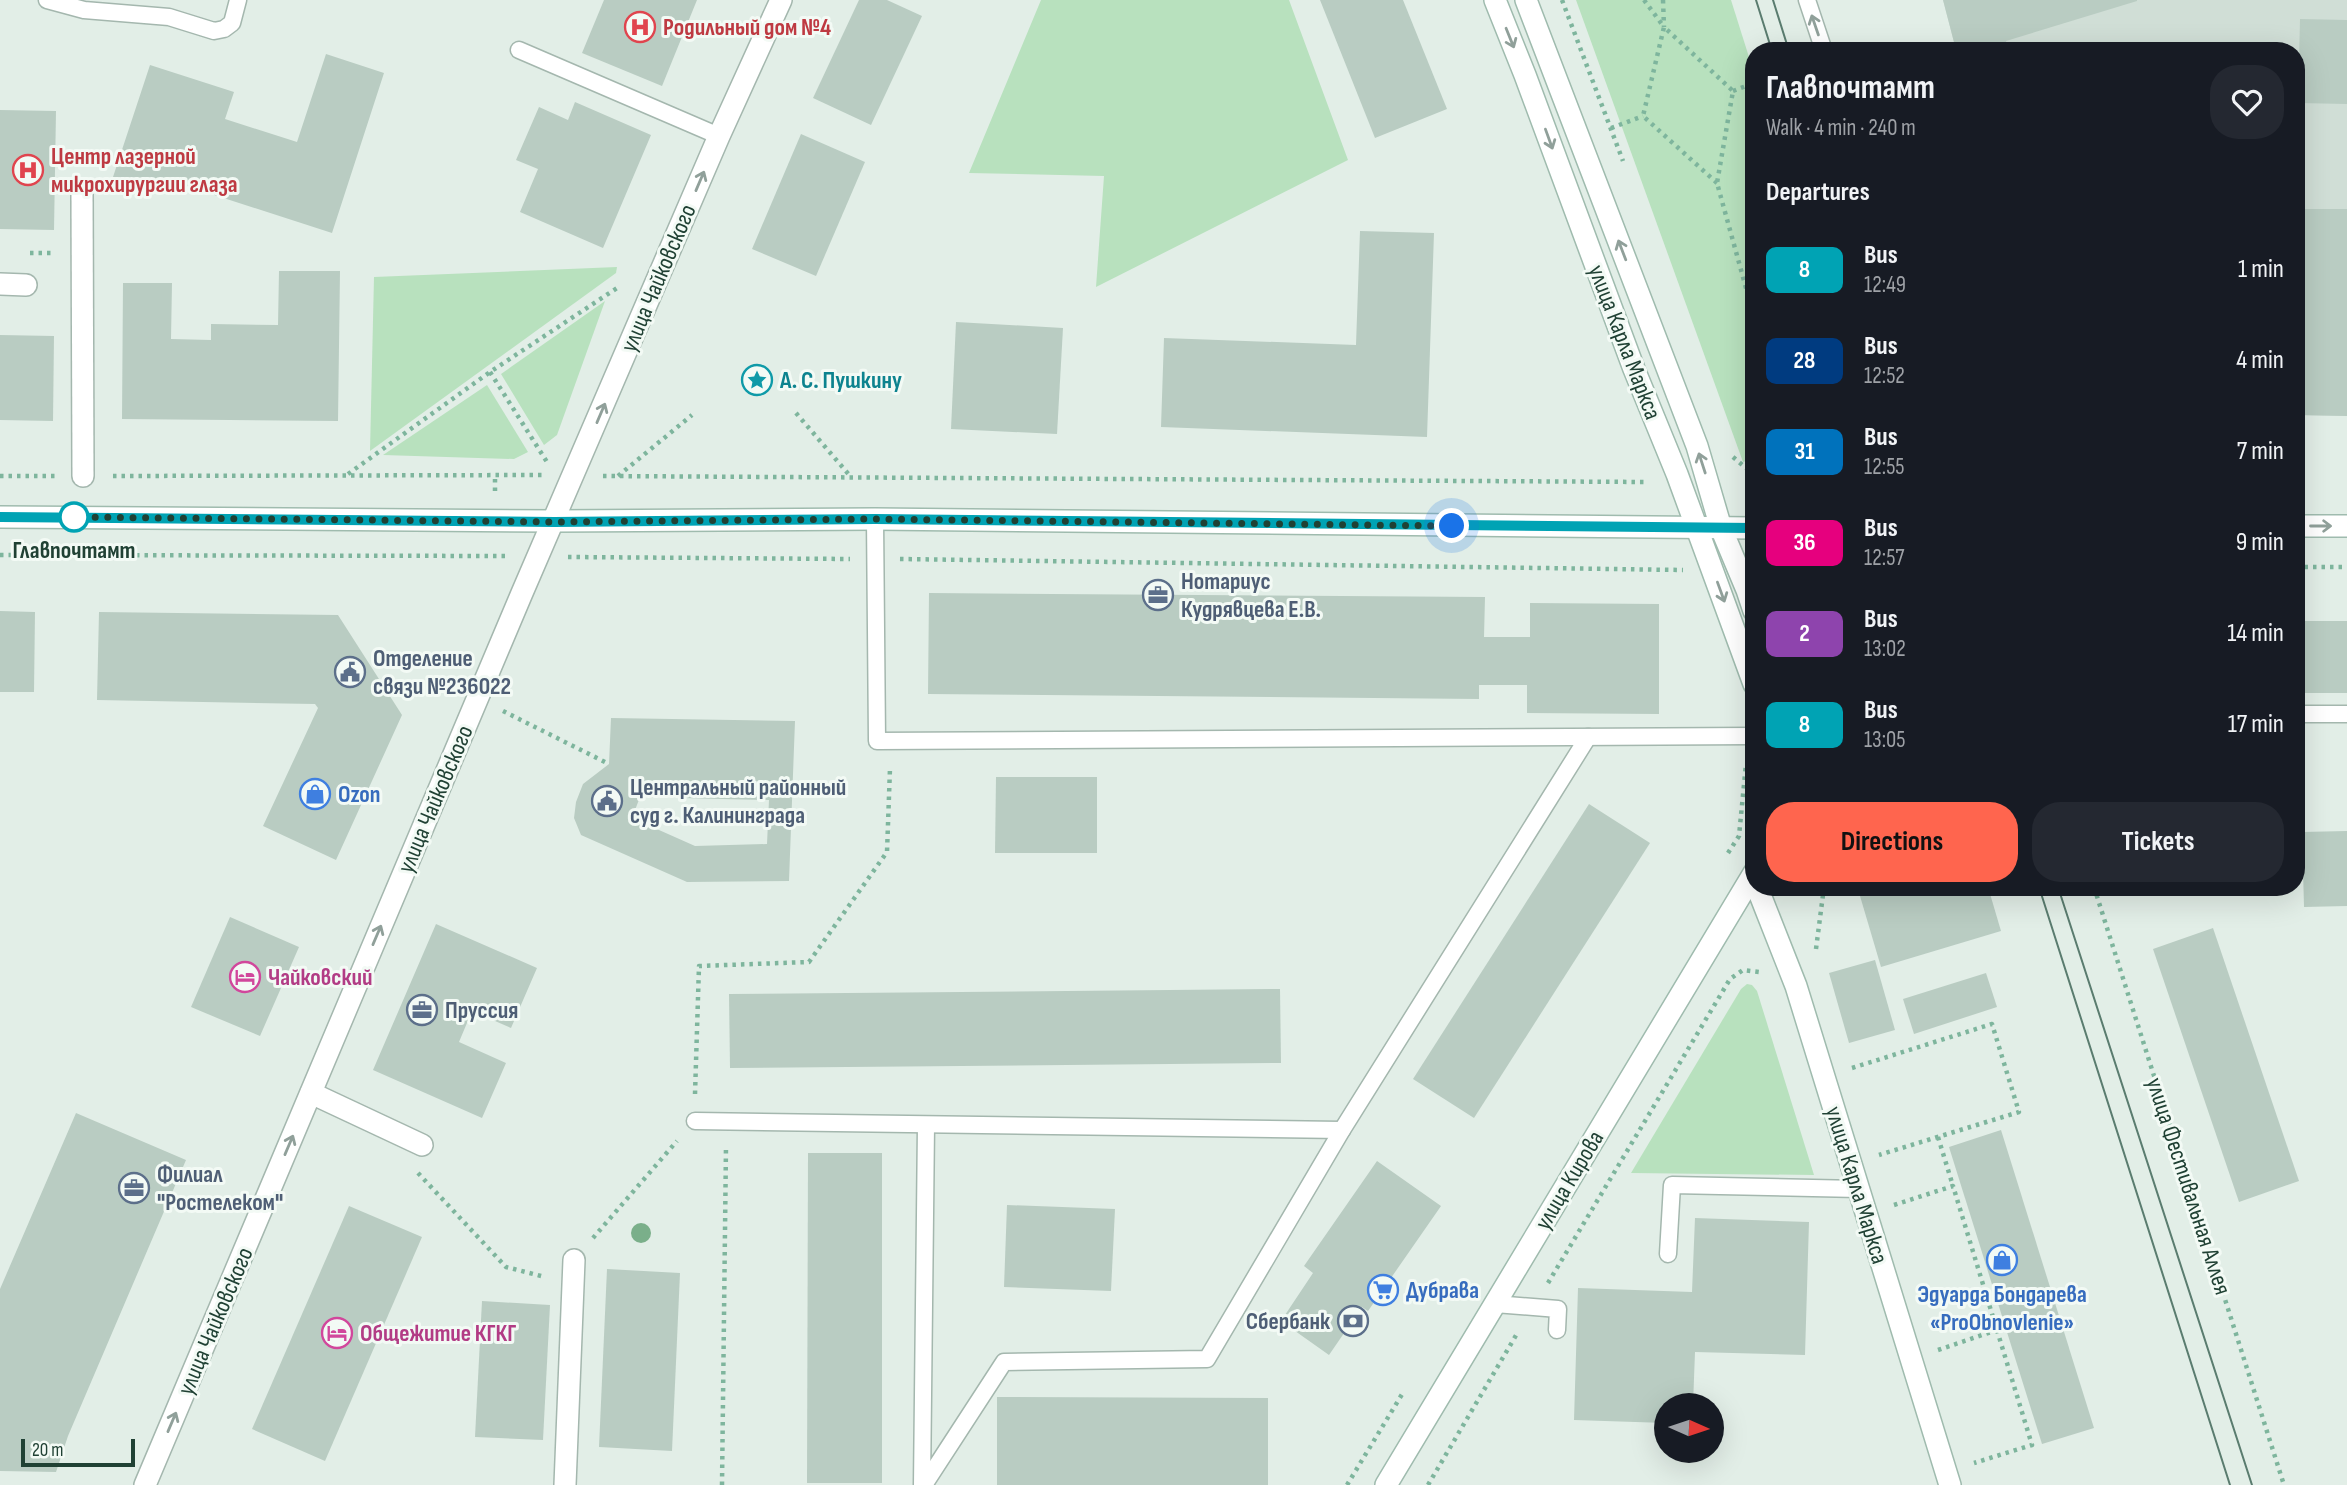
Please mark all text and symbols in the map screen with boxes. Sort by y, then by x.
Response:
hospital icon: Родильный дом №4 [623,10,657,44]
place label: Родильный дом №4 [663,13,831,42]
one-way arrow [1808,15,1820,37]
one-way arrow [1505,26,1518,48]
button: heart [2210,65,2284,139]
text: Главпочтамт [1766,68,1935,108]
text: Walk · 4 min · 240 m [1766,114,1916,142]
one-way arrow [1544,128,1556,150]
place label: Центр лазерной микрохирургии глаза [51,142,238,199]
hospital icon: Центр лазерной микрохирургии глаза [11,153,45,187]
one-way arrow [694,171,707,192]
text: Departures [1766,177,1870,208]
street label: улица Чайковского [614,200,703,356]
one-way arrow [1614,239,1627,261]
text: Bus [1864,240,1898,271]
text: 1 min [2238,254,2284,285]
text: 8 [1799,255,1810,284]
street label: улица Карла Маркса [1582,261,1667,424]
text: 12:49 [1864,271,1906,299]
text: Bus [1864,331,1898,362]
text: 4 min [2236,345,2284,376]
text: 28 [1794,346,1815,375]
text: 12:52 [1864,362,1905,390]
place icon: А. С. Пушкину [740,363,774,397]
place label: А. С. Пушкину [779,366,902,395]
one-way arrow [595,402,608,424]
text: Bus [1864,422,1898,453]
text: 7 min [2237,436,2284,467]
text: 31 [1794,437,1815,466]
one-way arrow [1695,452,1707,474]
text: 12:55 [1864,453,1905,481]
marker: Главпочтамт [59,502,89,532]
your location [1434,508,1469,543]
text: Bus [1864,513,1898,544]
one-way arrow [2310,519,2333,533]
text: 9 min [2236,527,2284,558]
text: 36 [1793,528,1816,557]
place label: Главпочтамт [13,536,135,565]
text: 12:57 [1864,544,1904,572]
place label: Нотариус Кудрявцева Е.В. [1181,567,1321,624]
office icon: Нотариус Кудрявцева Е.В. [1141,578,1175,612]
one-way arrow [1715,580,1728,602]
text: Bus [1864,604,1898,635]
text: 14 min [2227,618,2284,649]
text: 2 [1799,619,1810,648]
text: 13:02 [1864,635,1906,663]
place label: Отделение связи №236022 [373,644,511,701]
public building icon: Отделение связи №236022 [333,655,367,689]
text: Bus [1864,695,1898,726]
text: 17 min [2228,709,2284,740]
text: 8 [1799,710,1810,739]
street label: улица Чайковского [391,721,480,877]
text: 13:05 [1864,726,1906,754]
place label: Центральный районный суд г. Калининграда [630,773,846,830]
shop icon: Ozon [298,777,332,811]
place label: Ozon [338,780,381,809]
public building icon: Центральный районный суд г. Калининграда [590,784,624,818]
button: Directions [1766,802,2018,882]
button: Tickets [2032,802,2284,882]
one-way arrow [371,925,384,946]
hotel icon: Чайковский [228,960,262,994]
place label: Чайковский [268,963,372,992]
office icon: Пруссия [405,993,439,1027]
place label: Пруссия [445,996,518,1025]
street label: улица Фестивальная Аллея [2140,1074,2237,1298]
street label: улица Карла Маркса [1819,1103,1894,1267]
street label: улица Кирова [1529,1125,1610,1235]
one-way arrow [283,1134,296,1156]
place label: Филиал "Ростелеком" [157,1160,283,1217]
office icon: Филиал "Ростелеком" [117,1171,151,1205]
street label: улица Чайковского [171,1243,260,1399]
shop icon: Эдуарда Бондарева «ProObnovlenie» [1985,1243,2019,1277]
supermarket icon: Дубрава [1366,1273,1400,1307]
place label: Дубрава [1406,1276,1479,1305]
place label: Эдуарда Бондарева «ProObnovlenie» [1917,1280,2087,1337]
bank icon: Сбербанк [1336,1304,1370,1338]
place label: Сбербанк [1246,1307,1331,1336]
hotel icon: Общежитие КГКГ [320,1316,354,1350]
place label: Общежитие КГКГ [360,1319,516,1348]
north arrow [1654,1393,1724,1463]
map controls [1654,1393,1724,1463]
one-way arrow [166,1412,179,1433]
scale bar [21,1436,135,1468]
text: 20 m [32,1439,64,1462]

